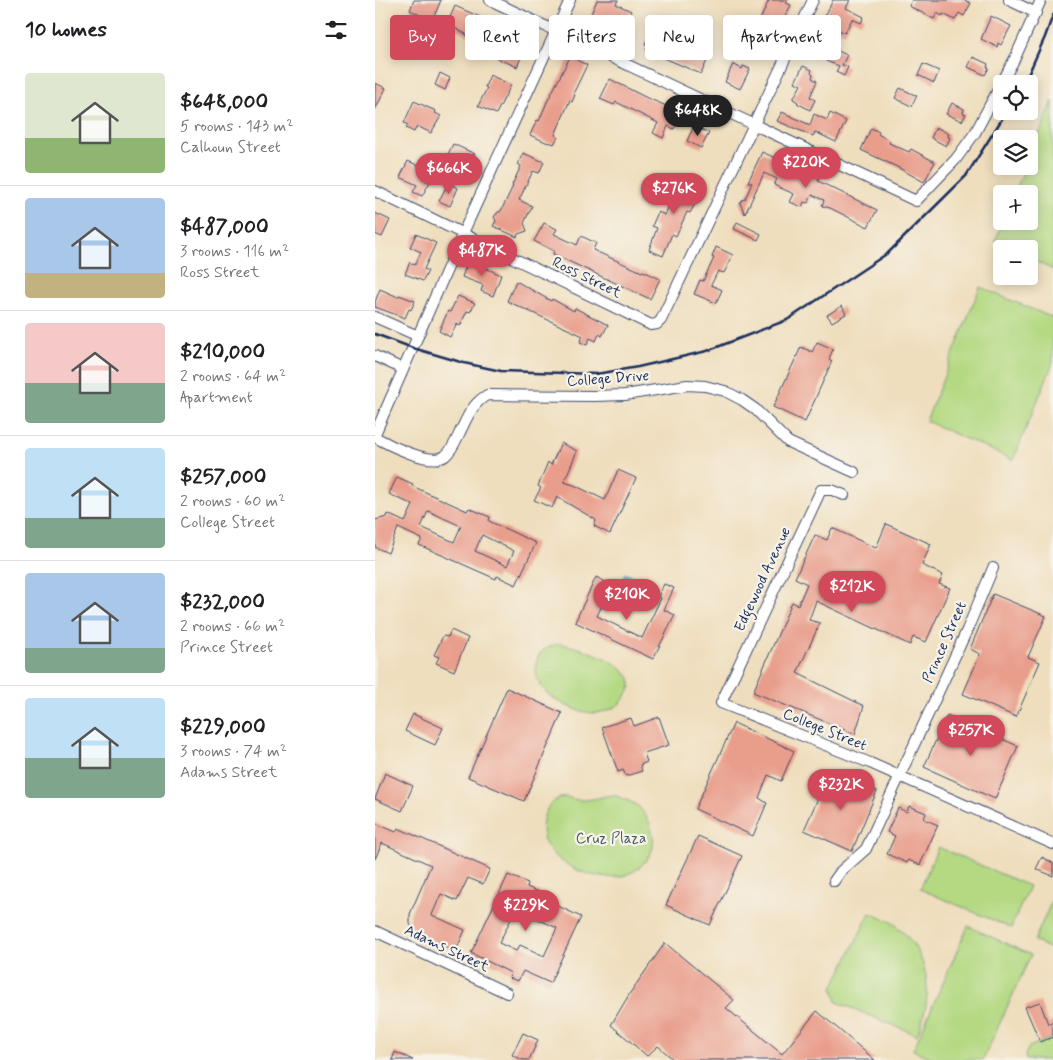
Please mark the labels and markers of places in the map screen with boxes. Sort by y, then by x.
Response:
pin: $648K [663,94,733,137]
pin: $220K [771,146,841,189]
pin: $666K [414,152,484,195]
pin: $276K [639,172,709,215]
pin: $487K [447,234,517,277]
pin: $212K [817,570,887,613]
pin: $210K [592,578,662,621]
pin: $257K [936,714,1006,757]
pin: $232K [806,768,876,811]
pin: $229K [491,890,561,932]

